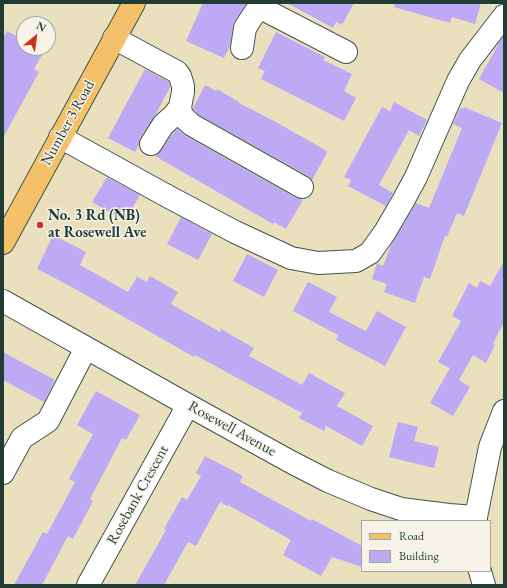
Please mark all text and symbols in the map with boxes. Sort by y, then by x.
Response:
north arrow [16,16,56,56]
text: N [34,18,49,35]
street label: Number 3 Road [37,77,99,169]
place label: No. 3 Rd (NB) at Rosewell Ave [48,207,146,242]
marker: No. 3 Rd (NB) at Rosewell Ave [35,220,45,230]
street label: Rosewell Avenue [185,397,279,461]
street label: Rosebank Crescent [103,442,173,548]
legend [361,520,491,572]
text: Road [399,528,424,544]
text: Building [399,548,439,564]

